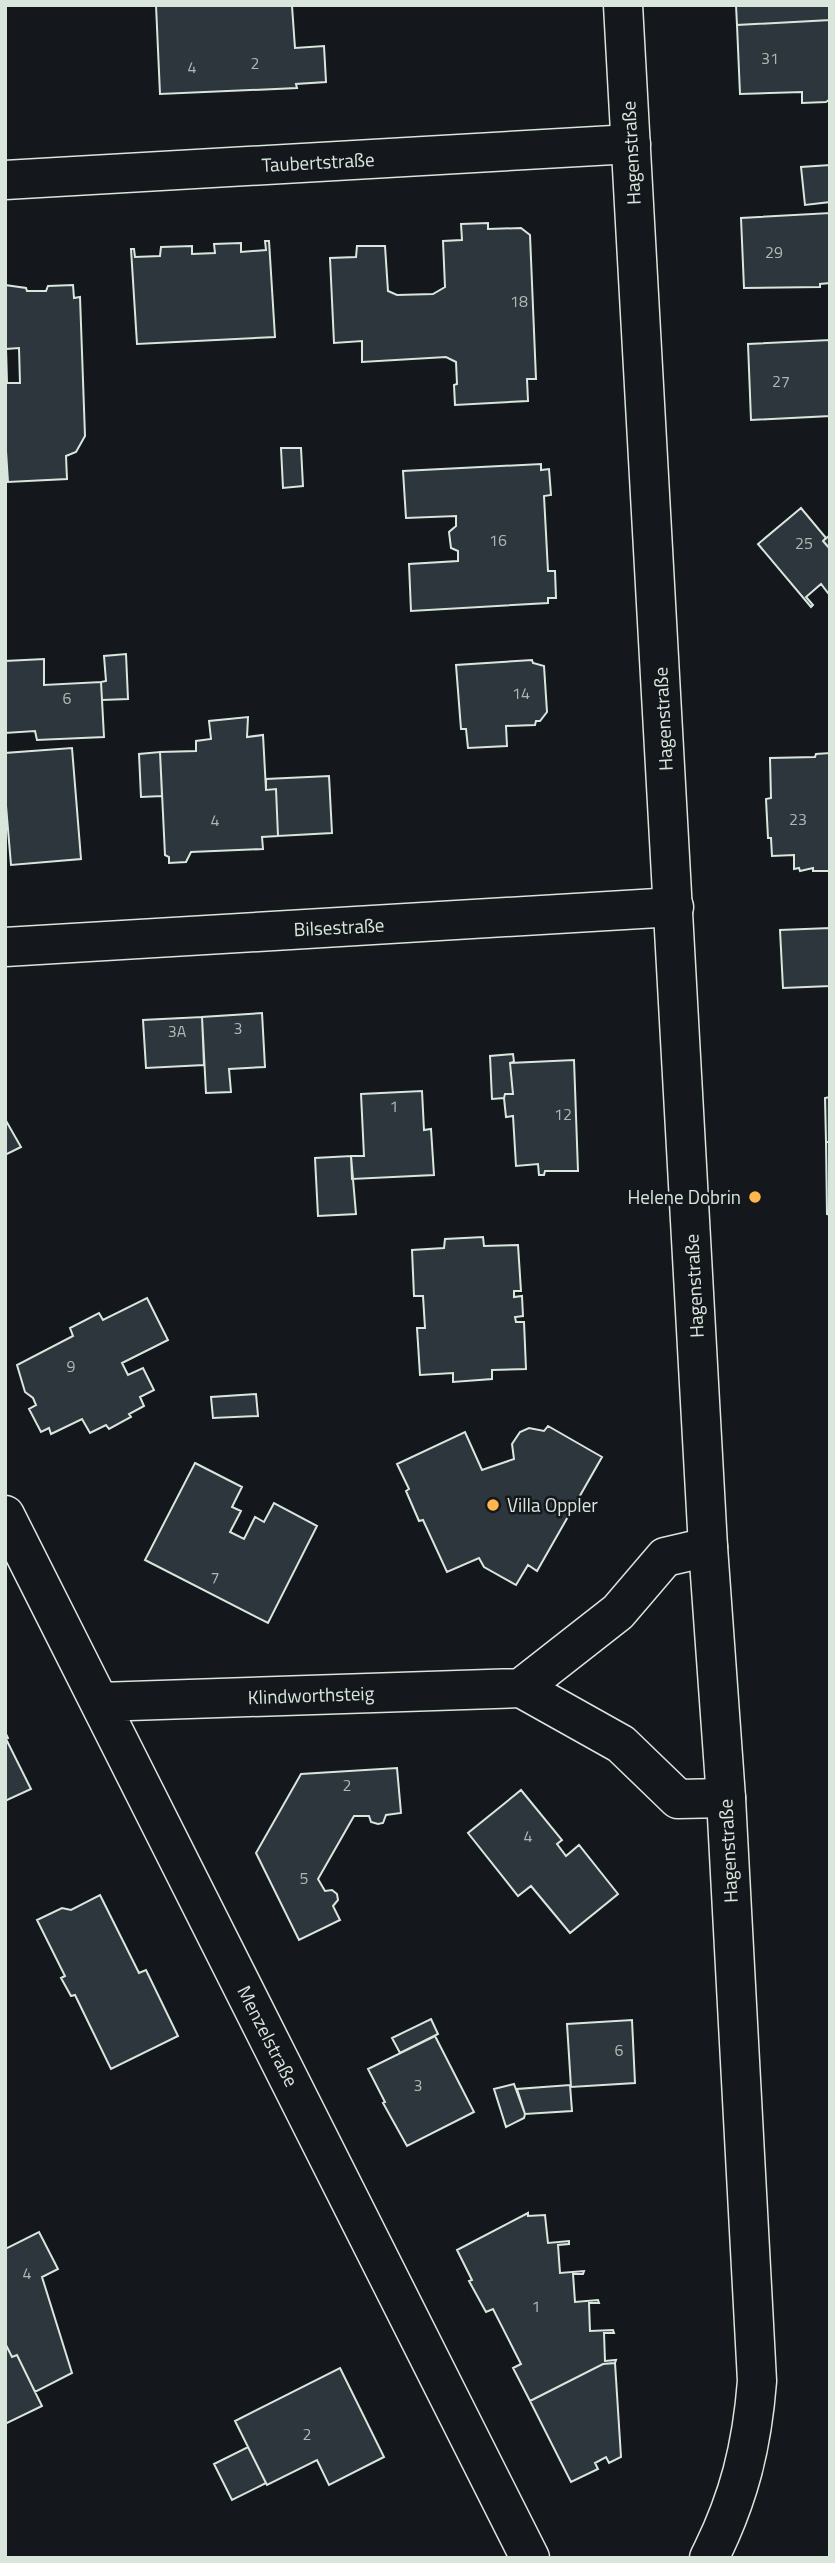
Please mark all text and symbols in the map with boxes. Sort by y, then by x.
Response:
house number: 31 [761,46,779,70]
house number: 2 [251,51,259,75]
house number: 4 [188,55,197,79]
street label: Hagenstraße [613,100,648,206]
street label: Taubertstraße [261,144,375,179]
house number: 29 [765,240,783,264]
house number: 18 [510,289,528,313]
house number: 27 [772,369,790,393]
house number: 16 [489,528,507,552]
house number: 25 [795,531,813,555]
street label: Hagenstraße [645,666,680,772]
house number: 14 [512,681,530,705]
house number: 6 [63,686,72,710]
house number: 23 [789,807,807,831]
house number: 4 [211,808,220,832]
street label: Bilsestraße [293,910,385,943]
house number: 3 [234,1016,242,1040]
house number: 3A [168,1019,187,1043]
house number: 1 [390,1094,398,1118]
house number: 12 [554,1102,572,1126]
place label: Helene Dobrin [627,1182,741,1211]
marker: Helene Dobrin [747,1189,763,1205]
street label: Hagenstraße [676,1233,711,1339]
house number: 9 [67,1354,76,1378]
place label: Villa Oppler [507,1490,598,1519]
marker: Villa Oppler [485,1497,501,1513]
house number: 7 [211,1565,219,1589]
street label: Klindworthsteig [247,1678,375,1711]
house number: 2 [343,1773,351,1797]
street label: Hagenstraße [710,1798,745,1904]
house number: 4 [524,1824,533,1848]
house number: 5 [300,1866,309,1890]
street label: Menzelstraße [230,1980,306,2092]
house number: 6 [615,2038,624,2062]
house number: 3 [414,2073,422,2097]
house number: 4 [23,2261,32,2285]
house number: 1 [532,2294,540,2318]
house number: 2 [303,2422,311,2446]

